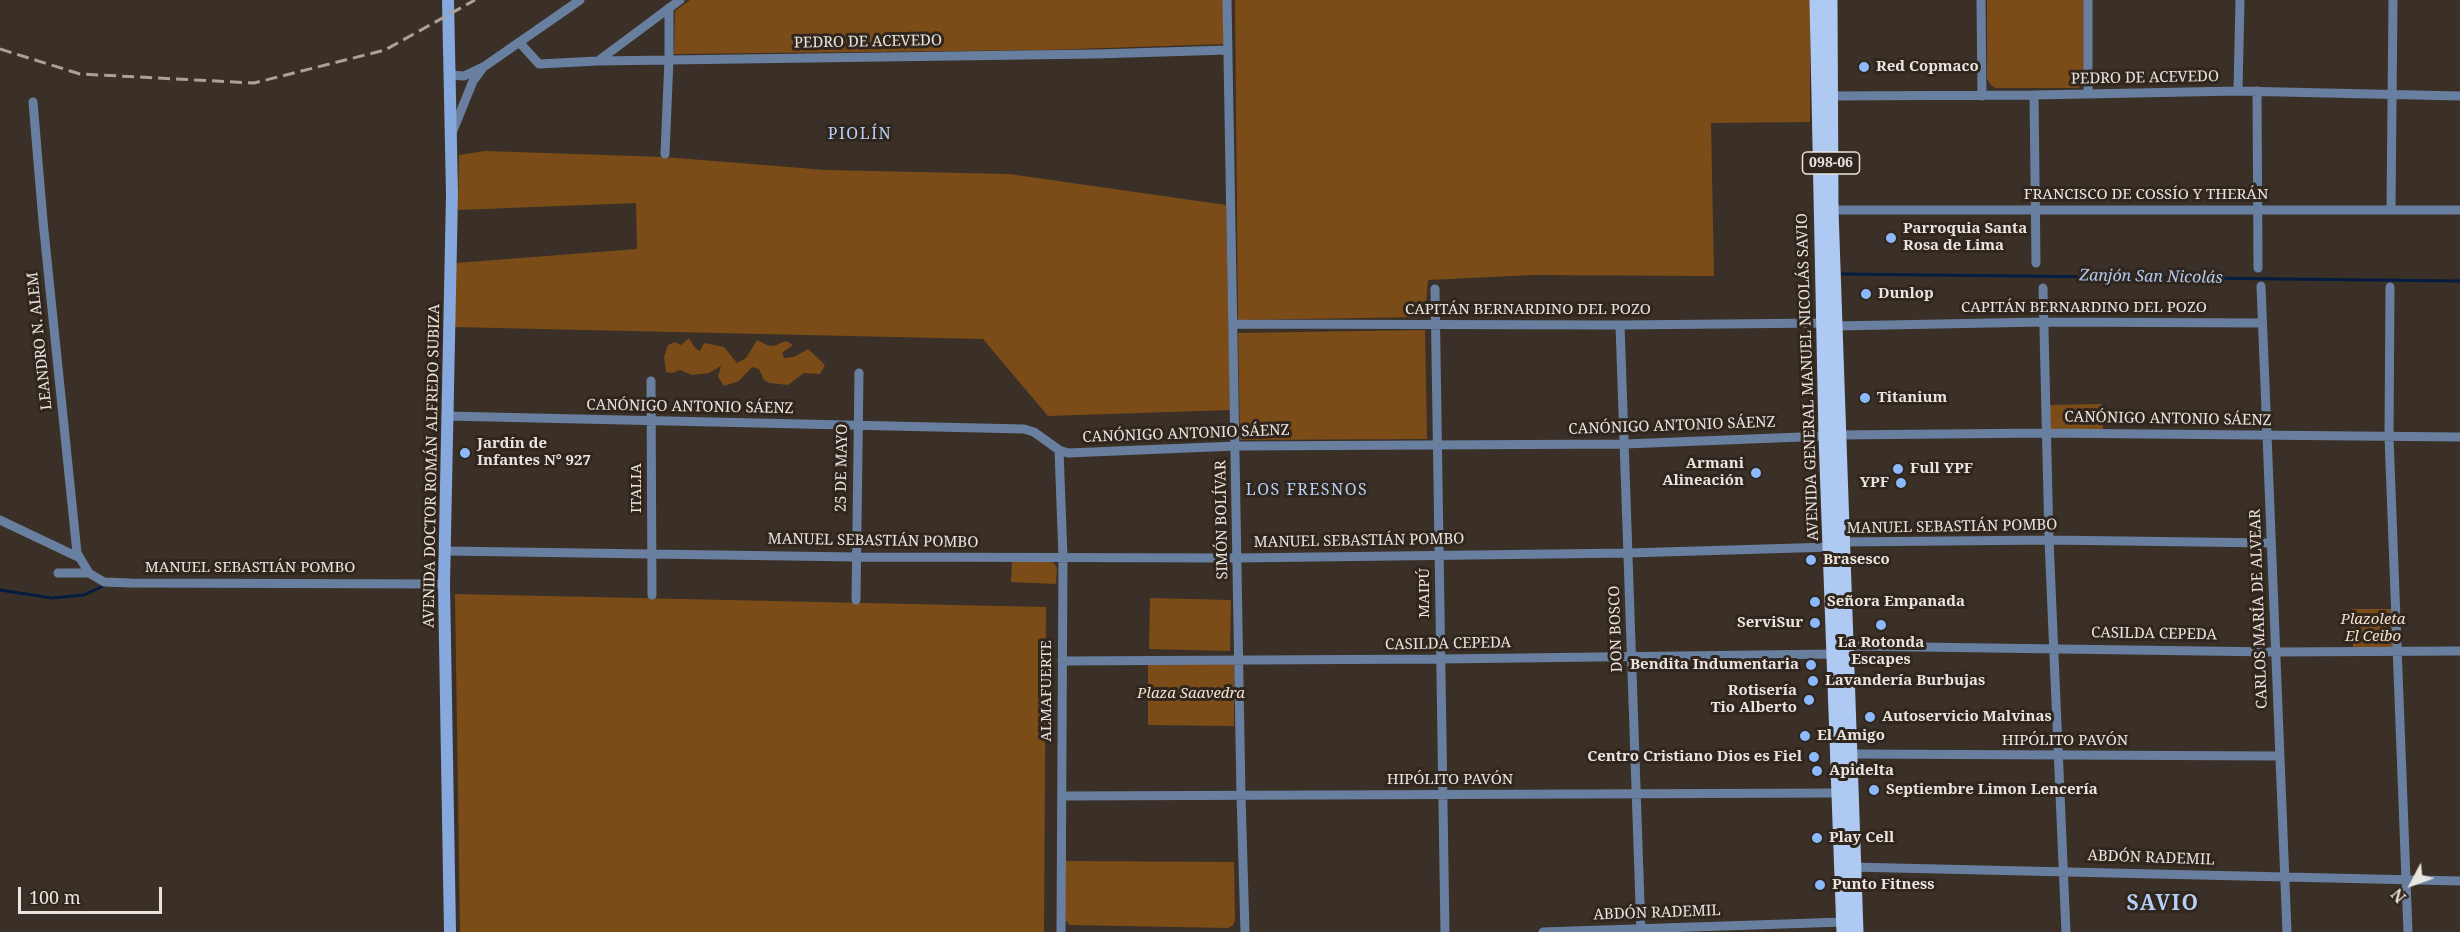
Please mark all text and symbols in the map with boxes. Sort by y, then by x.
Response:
street label: PEDRO DE ACEVEDO [794,32,942,52]
place label: Red Copmaco [1876,58,1979,76]
marker: Red Copmaco [1857,60,1871,74]
street label: PEDRO DE ACEVEDO [2071,68,2219,88]
district label: PIOLÍN [828,124,892,144]
road number: 098-06 [1802,152,1860,174]
street label: FRANCISCO DE COSSÍO Y THERÁN [2024,186,2268,204]
street label: AVENIDA GENERAL MANUEL NICOLÁS SAVIO [1793,213,1823,541]
place label: Parroquia Santa Rosa de Lima [1903,220,2027,255]
marker: Parroquia Santa Rosa de Lima [1884,231,1898,245]
water label: Zanjón San Nicolás [2079,266,2223,288]
street label: LEANDRO N. ALEM [24,271,56,411]
place label: Dunlop [1878,285,1934,303]
marker: Dunlop [1859,287,1873,301]
street label: CAPITÁN BERNARDINO DEL POZO [1961,299,2207,317]
street label: CAPITÁN BERNARDINO DEL POZO [1405,301,1651,319]
street label: AVENIDA DOCTOR ROMÁN ALFREDO SUBIZA [420,304,444,628]
place label: Titanium [1877,389,1947,407]
marker: Titanium [1858,391,1872,405]
street label: CANÓNIGO ANTONIO SÁENZ [586,396,794,418]
street label: CANÓNIGO ANTONIO SÁENZ [2064,408,2272,430]
street label: CANÓNIGO ANTONIO SÁENZ [1568,413,1776,439]
street label: CANÓNIGO ANTONIO SÁENZ [1082,421,1290,447]
street label: 25 DE MAYO [832,424,852,512]
place label: Jardín de Infantes N° 927 [477,435,591,470]
marker: Jardín de Infantes N° 927 [458,446,472,460]
place label: Armani Alineación [1662,455,1744,490]
street label: SIMÓN BOLÍVAR [1212,460,1232,580]
place label: Full YPF [1910,460,1973,478]
marker: Full YPF [1891,462,1905,476]
street label: ITALIA [628,463,646,513]
marker: Armani Alineación [1749,466,1763,480]
place label: YPF [1860,474,1889,492]
marker: YPF [1894,476,1908,490]
district label: LOS FRESNOS [1246,480,1368,500]
street label: CARLOS MARÍA DE ALVEAR [2247,509,2271,709]
street label: MANUEL SEBASTIÁN POMBO [1847,516,2057,538]
street label: MANUEL SEBASTIÁN POMBO [768,530,978,552]
street label: MANUEL SEBASTIÁN POMBO [1254,530,1464,552]
place label: Brasesco [1823,551,1890,569]
marker: Brasesco [1804,553,1818,567]
street label: MANUEL SEBASTIÁN POMBO [145,559,355,577]
street label: MAIPÚ [1416,568,1434,618]
street label: DON BOSCO [1605,585,1627,673]
place label: Señora Empanada [1827,593,1965,611]
marker: Señora Empanada [1808,595,1822,609]
park label: Plazoleta El Ceibo [2341,611,2405,646]
place label: ServiSur [1737,614,1803,632]
marker: ServiSur [1808,616,1822,630]
marker: La Rotonda Escapes [1874,618,1888,632]
street label: CASILDA CEPEDA [2091,624,2217,644]
street label: CASILDA CEPEDA [1385,634,1511,654]
place label: La Rotonda Escapes [1838,634,1924,669]
street label: ALMAFUERTE [1038,640,1056,742]
place label: Bendita Indumentaria [1630,656,1799,674]
marker: Bendita Indumentaria [1804,658,1818,672]
place label: Lavandería Burbujas [1825,672,1985,690]
marker: Lavandería Burbujas [1806,674,1820,688]
place label: Rotisería Tio Alberto [1711,682,1797,717]
park label: Plaza Saavedra [1137,685,1245,703]
marker: Rotisería Tio Alberto [1802,693,1816,707]
place label: Autoservicio Malvinas [1882,708,2052,726]
marker: Autoservicio Malvinas [1863,710,1877,724]
place label: El Amigo [1817,727,1885,745]
marker: El Amigo [1798,729,1812,743]
street label: HIPÓLITO PAVÓN [2002,732,2128,750]
place label: Centro Cristiano Dios es Fiel [1587,748,1802,766]
marker: Centro Cristiano Dios es Fiel [1807,750,1821,764]
place label: Apidelta [1829,762,1894,780]
marker: Apidelta [1810,764,1824,778]
street label: HIPÓLITO PAVÓN [1387,771,1513,789]
place label: Septiembre Limon Lencería [1886,781,2098,799]
marker: Septiembre Limon Lencería [1867,783,1881,797]
place label: Play Cell [1829,829,1894,847]
marker: Play Cell [1810,831,1824,845]
street label: ABDÓN RADEMIL [2087,847,2215,869]
north arrow [2382,854,2442,914]
scale bar [21,875,165,913]
place label: Punto Fitness [1832,876,1934,894]
marker: Punto Fitness [1813,878,1827,892]
text: N [2386,884,2411,908]
text: 100 m [29,885,81,909]
district label: SAVIO [2127,891,2199,917]
street label: ABDÓN RADEMIL [1593,902,1721,924]

